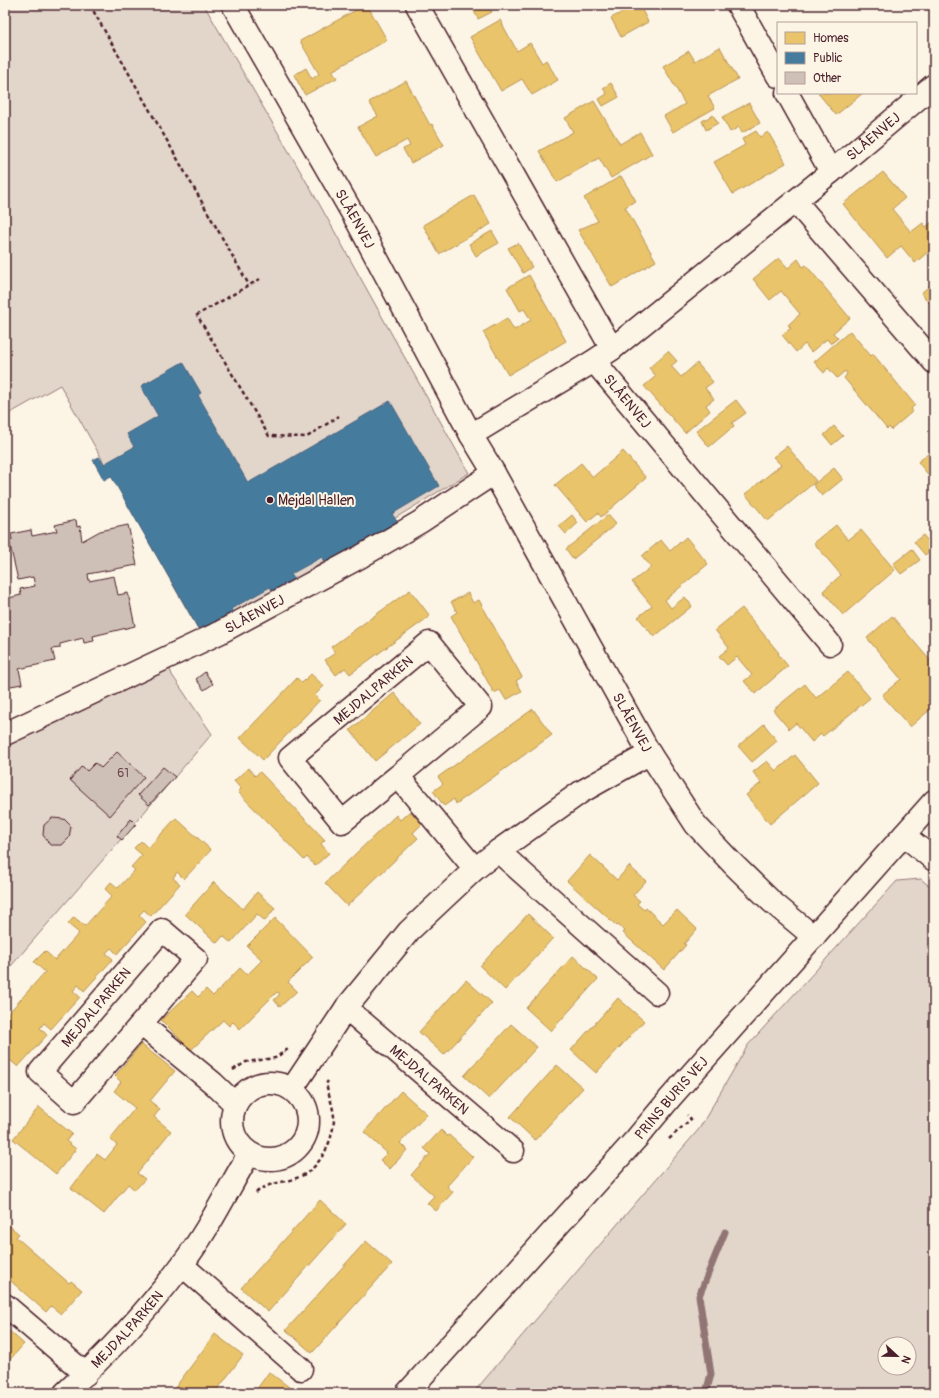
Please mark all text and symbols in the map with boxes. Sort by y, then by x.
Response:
legend [777,22,917,94]
text: Homes [813,31,849,46]
text: Public [813,51,843,66]
text: Other [813,71,842,86]
street label: SLÅENVEJ [843,109,904,164]
street label: SLÅENVEJ [331,186,378,251]
street label: SLÅENVEJ [600,371,654,432]
place label: Mejdal Hallen [278,492,355,509]
marker: Mejdal Hallen [265,495,275,505]
street label: SLÅENVEJ [222,591,288,637]
street label: MEJDALPARKEN [330,652,417,729]
street label: SLÅENVEJ [609,690,655,755]
house number: 61 [117,766,129,781]
street label: MEJDALPARKEN [58,964,135,1051]
street label: MEJDALPARKEN [386,1041,472,1119]
street label: PRINS BURIS VEJ [631,1053,712,1143]
street label: MEJDALPARKEN [88,1287,167,1372]
north arrow [877,1336,917,1376]
text: N [898,1354,913,1366]

